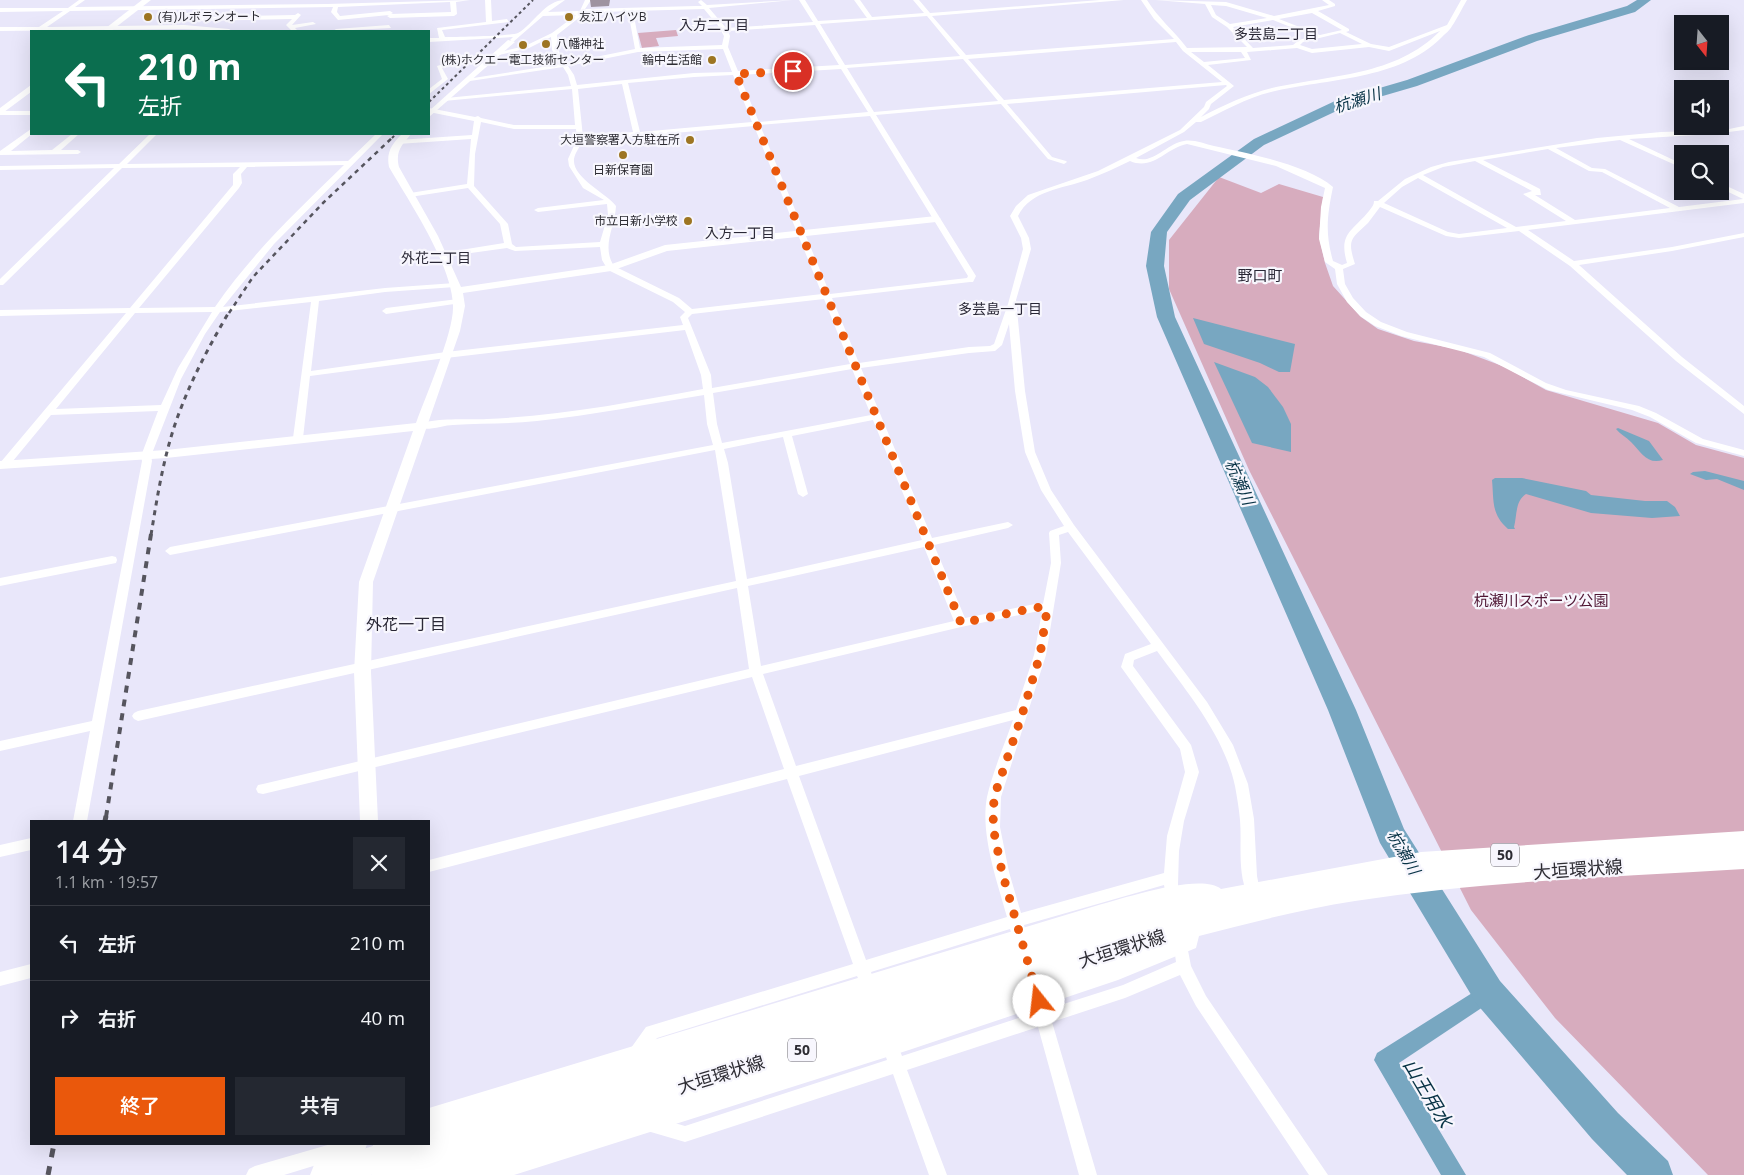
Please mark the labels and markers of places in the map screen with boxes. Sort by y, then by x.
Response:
place label: (有)ルボランオート [158,8,261,25]
place label: 友江ハイツB [579,8,647,25]
marker: (有)ルボランオート [142,11,154,23]
marker: 友江ハイツB [563,11,575,23]
place label: 八幡神社 [556,35,604,52]
marker: 八幡神社 [540,38,552,50]
marker: (株)ホクエー電工技術センター [517,39,529,51]
pin [772,50,814,92]
place label: (株)ホクエー電工技術センター [441,51,605,68]
place label: 輪中生活館 [642,51,702,68]
marker: 輪中生活館 [706,54,718,66]
place label: 大垣警察署入方駐在所 [560,131,680,148]
marker: 大垣警察署入方駐在所 [684,134,696,146]
marker: 日新保育園 [617,149,629,161]
place label: 日新保育園 [593,161,653,178]
place label: 市立日新小学校 [594,212,678,229]
marker: 市立日新小学校 [682,215,694,227]

